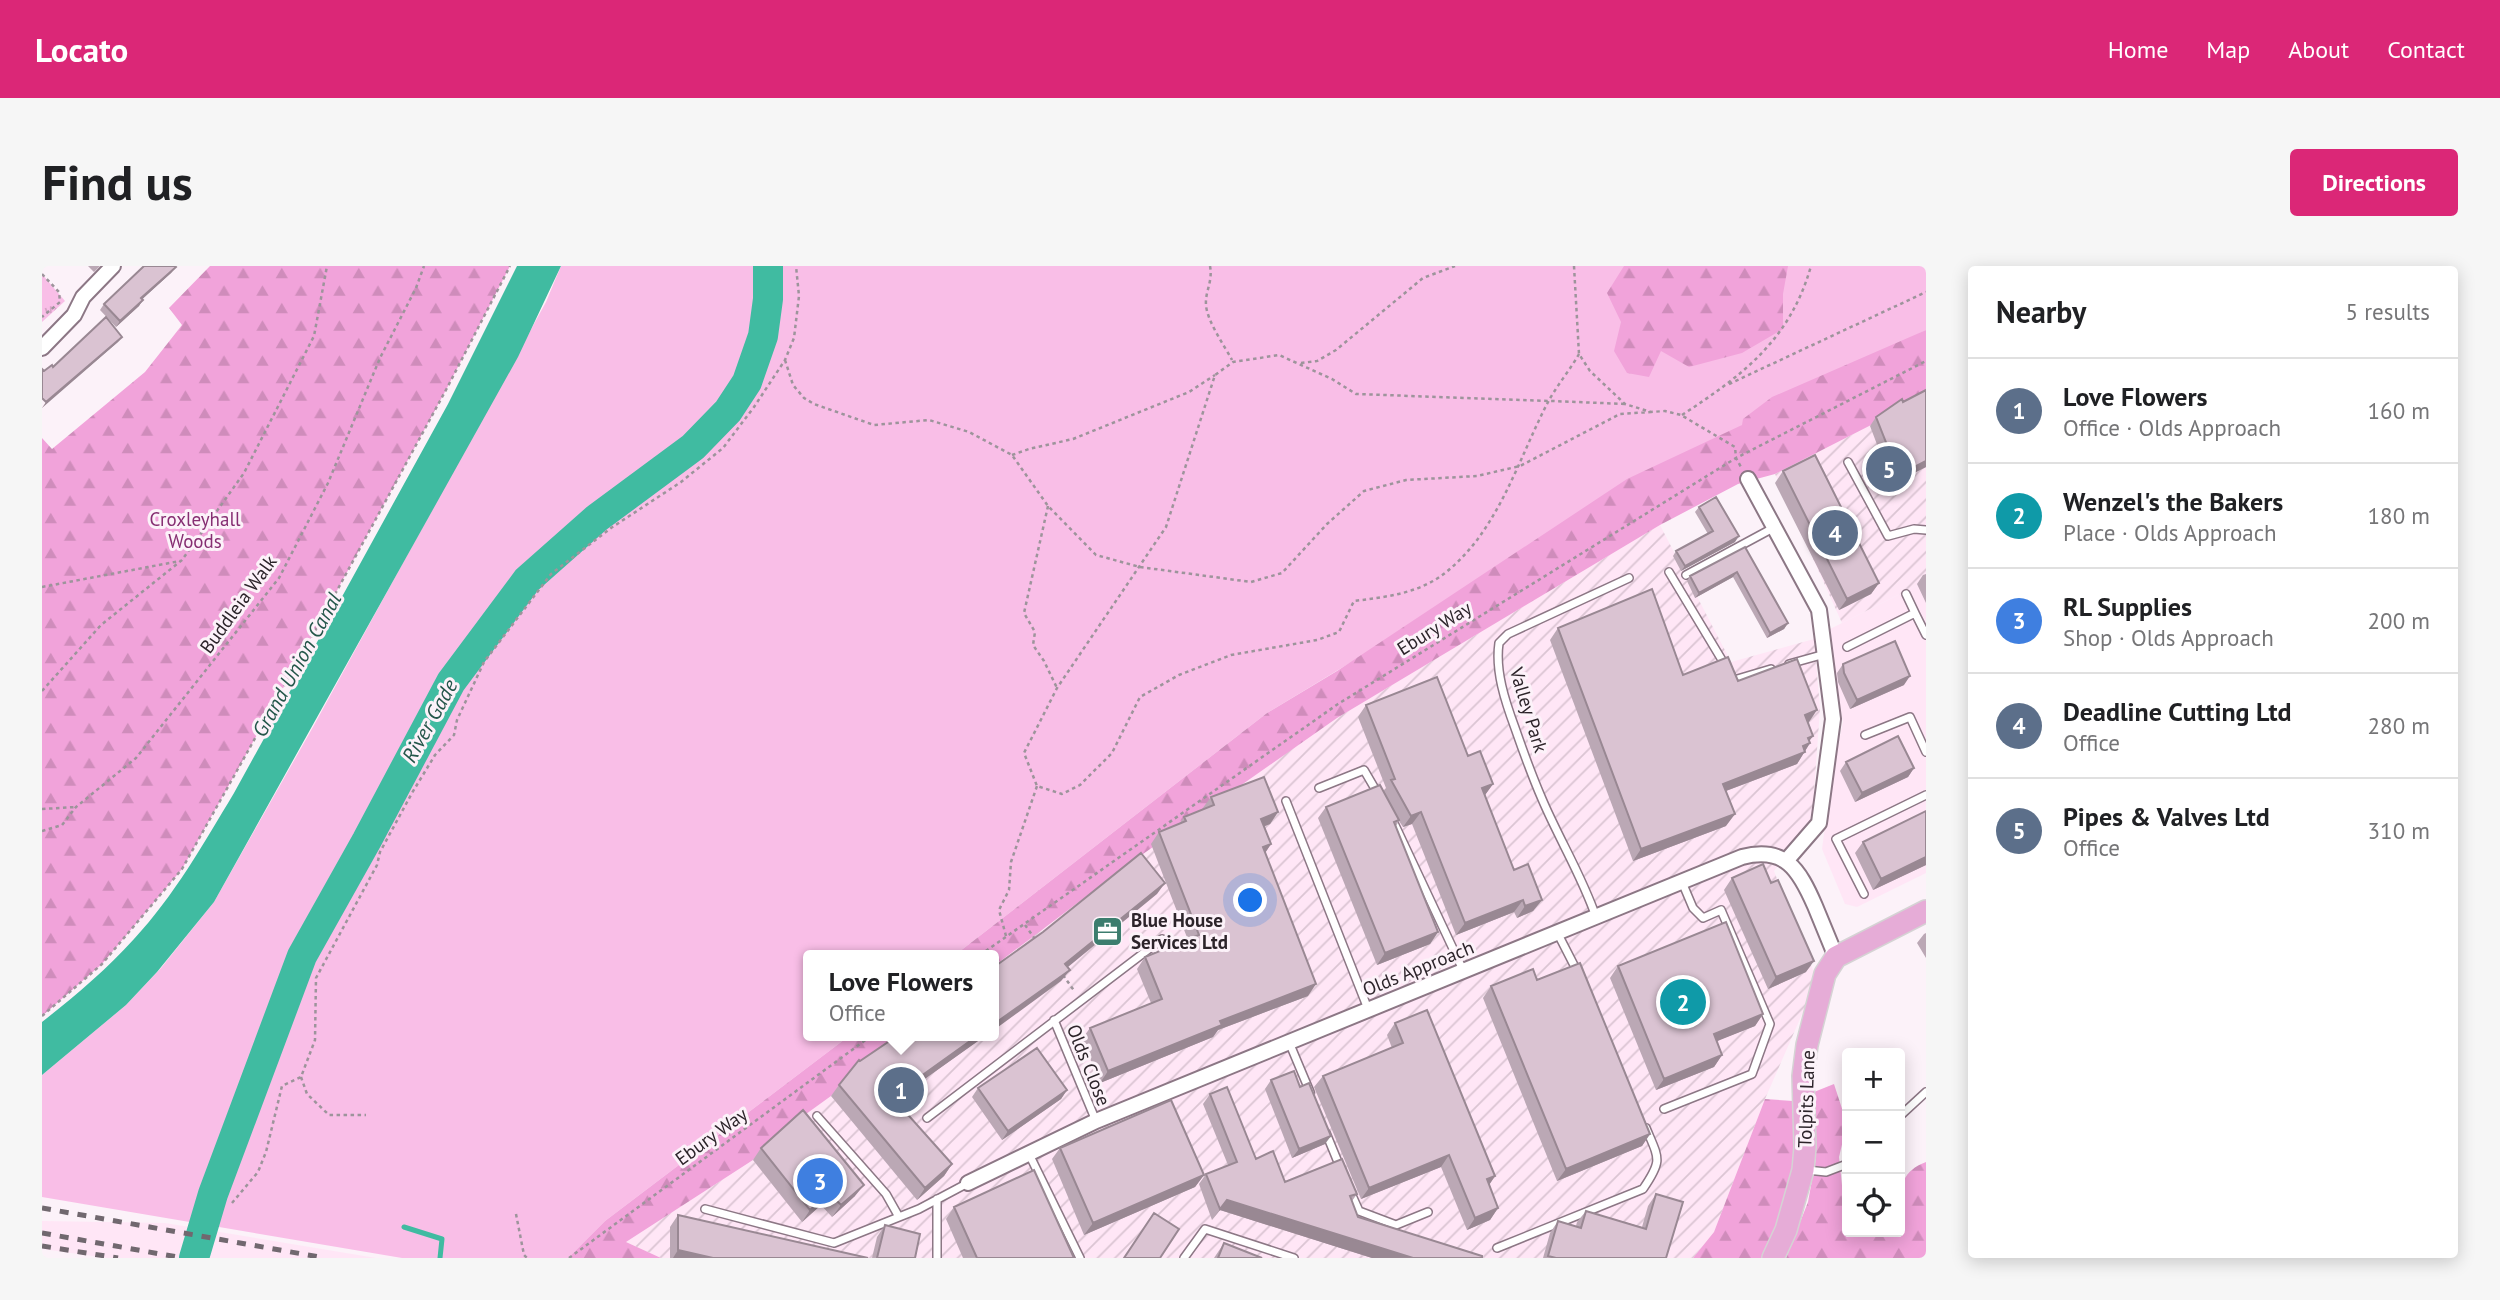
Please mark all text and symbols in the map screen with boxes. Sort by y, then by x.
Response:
text: Locato [35,28,128,71]
text: Home [2108,34,2168,65]
text: Map [2206,34,2250,65]
text: About [2288,34,2349,65]
text: Contact [2387,34,2465,65]
button: Directions [2290,149,2458,216]
text: Find us [42,150,193,214]
text: Nearby [1996,292,2086,331]
text: 5 results [2346,297,2430,326]
text: Love Flowers [2063,380,2208,413]
text: 1 [2012,396,2026,425]
text: 160 m [2368,396,2430,425]
text: Office · Olds Approach [2063,413,2281,442]
pin: 5 [1866,443,1912,495]
text: Wenzel's the Bakers [2063,485,2283,518]
text: 2 [2012,501,2026,530]
text: 180 m [2368,501,2430,530]
park label: Croxleyhall Woods [149,507,241,553]
pin: 4 [1812,507,1858,559]
text: Place · Olds Approach [2063,518,2277,547]
street label: Buddleia Walk [194,550,282,658]
water label: Grand Union Canal [246,588,347,742]
text: RL Supplies [2063,590,2192,623]
street label: Ebury Way [1392,596,1476,660]
text: 3 [2012,606,2026,635]
text: 200 m [2368,606,2430,635]
text: Shop · Olds Approach [2063,623,2274,652]
street label: Valley Park [1504,664,1553,755]
water label: River Gade [396,674,464,767]
text: Deadline Cutting Ltd [2063,695,2292,728]
text: 4 [2012,711,2026,740]
text: 280 m [2368,711,2430,740]
text: Office [2063,728,2120,757]
text: Pipes & Valves Ltd [2063,800,2270,833]
text: 5 [2012,816,2026,845]
text: 310 m [2368,816,2430,845]
text: Office [2063,833,2120,862]
your location [1233,883,1267,917]
place label: Blue House Services Ltd [1131,908,1228,954]
office icon: Blue House Services Ltd [1091,914,1125,948]
street label: Olds Approach [1359,935,1477,1001]
popup [803,950,999,1041]
text: Love Flowers [829,965,973,998]
pin: 2 [1660,976,1706,1028]
text: Office [829,998,886,1027]
street label: Olds Close [1062,1021,1116,1109]
map controls [1842,1048,1905,1237]
button: + [1842,1048,1905,1111]
street label: Tolpits Lane [1792,1050,1820,1148]
pin: 1 [878,1064,924,1116]
street label: Ebury Way [670,1102,752,1170]
button: − [1842,1111,1905,1174]
pin: 3 [797,1155,843,1207]
button: locate [1842,1174,1905,1237]

